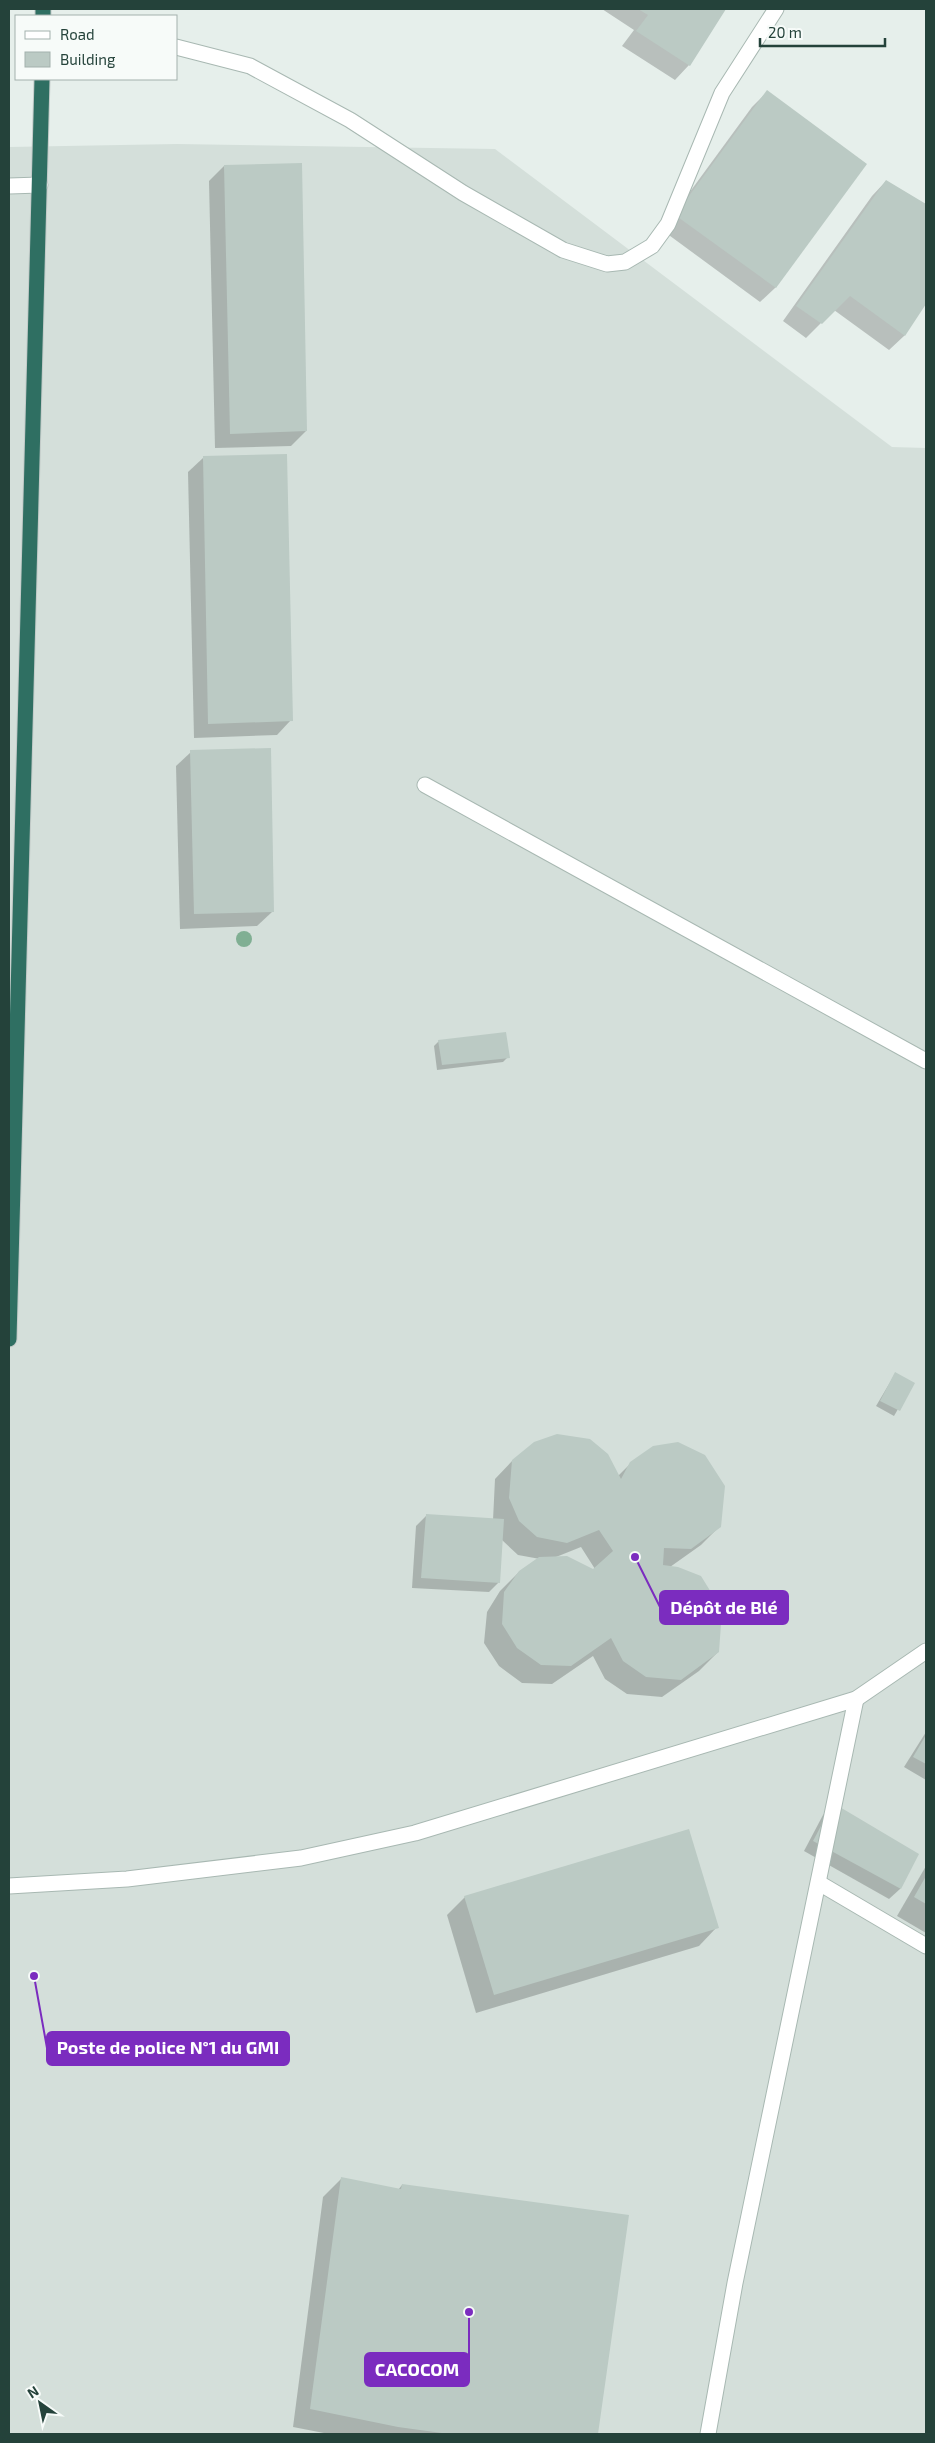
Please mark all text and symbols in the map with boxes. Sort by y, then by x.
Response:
legend [15,15,178,80]
scale bar [760,15,885,47]
text: 20 m [768,23,802,41]
text: Road [60,25,95,43]
text: Building [60,50,116,68]
callout: Dépôt de Blé [660,1591,788,1624]
text: Dépôt de Blé [670,1596,778,1618]
callout: Poste de police N°1 du GMI [47,2032,289,2065]
text: Poste de police N°1 du GMI [57,2036,279,2058]
callout: CACOCOM [365,2353,469,2386]
text: CACOCOM [375,2358,459,2380]
north arrow [15,2378,65,2428]
text: N [24,2382,42,2402]

